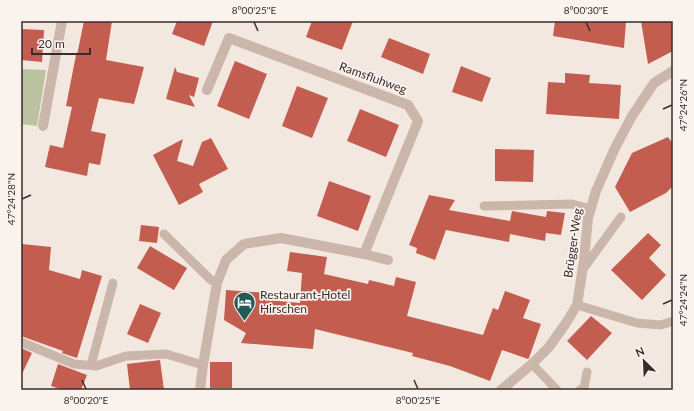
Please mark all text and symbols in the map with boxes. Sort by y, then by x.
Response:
text: 8°00'25"E [232,4,277,16]
text: 8°00'30"E [564,4,609,16]
scale bar [32,30,90,56]
text: 20 m [38,36,65,51]
street label: Ramsfluhweg [337,58,409,97]
text: 47°24'26"N [677,79,689,131]
text: 47°24'28"N [5,173,17,225]
street label: Brügger-Weg [560,207,585,279]
text: 47°24'24"N [677,274,689,326]
place label: Restaurant-Hotel Hirschen [260,287,350,316]
hotel icon: Restaurant-Hotel Hirschen [232,289,258,322]
north arrow [624,341,664,381]
text: N [633,344,646,359]
text: 8°00'20"E [64,394,109,406]
text: 8°00'25"E [396,394,441,406]

